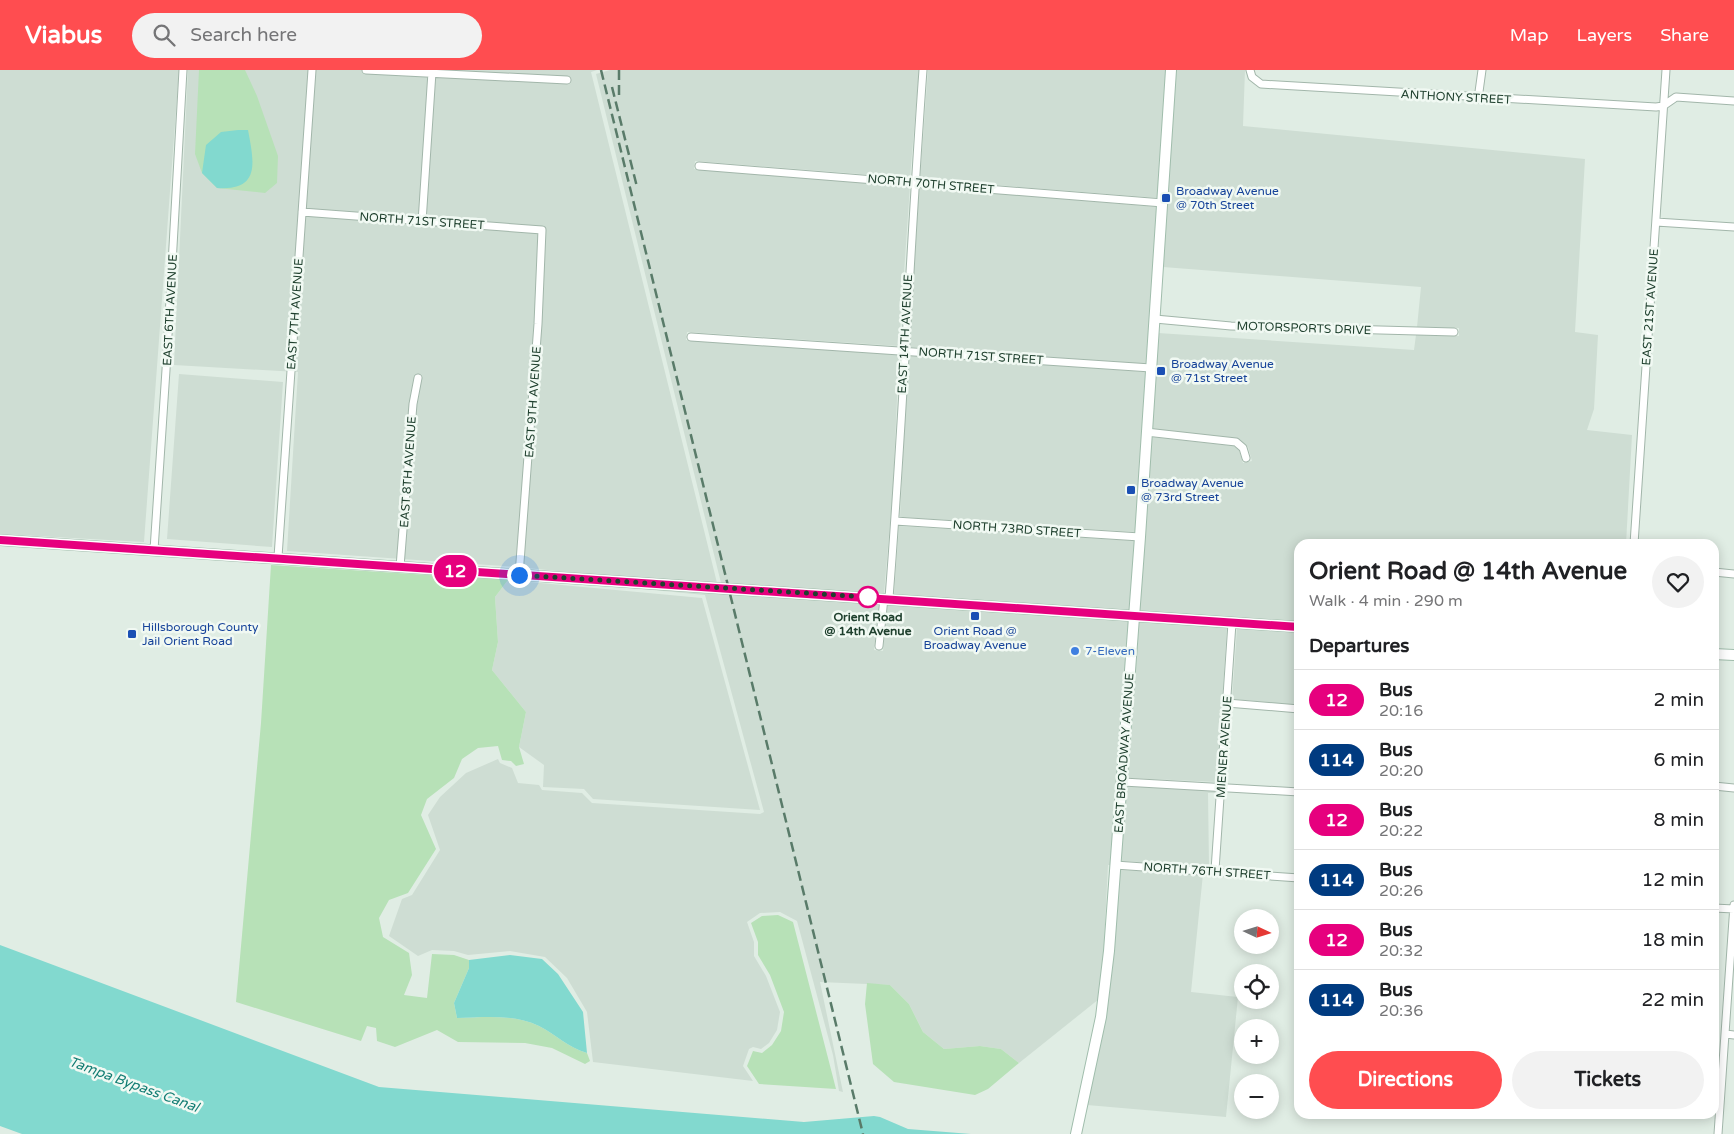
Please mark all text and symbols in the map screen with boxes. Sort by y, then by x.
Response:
search box [132,13,482,58]
text: Viabus [25,21,102,50]
icon: search [150,21,178,49]
text: Search here [190,24,297,46]
text: Map [1510,24,1549,46]
text: Layers [1577,24,1632,46]
text: Share [1660,24,1709,46]
street label: ANTHONY STREET [1400,87,1512,107]
street label: NORTH 70TH STREET [867,171,996,197]
place label: Broadway Avenue @ 70th Street [1176,184,1279,212]
marker: Broadway Avenue @ 70th Street [1160,192,1172,204]
street label: NORTH 71ST STREET [359,210,486,232]
street label: EAST 21ST AVENUE [1639,248,1661,366]
street label: EAST 6TH AVENUE [160,253,180,366]
street label: EAST 7TH AVENUE [284,257,306,370]
street label: EAST 14TH AVENUE [895,274,915,394]
street label: MOTORSPORTS DRIVE [1236,319,1372,337]
street label: EAST 9TH AVENUE [522,345,544,458]
street label: NORTH 71ST STREET [918,345,1045,367]
place label: Broadway Avenue @ 71st Street [1171,357,1274,385]
marker: Broadway Avenue @ 71st Street [1155,365,1167,377]
street label: EAST 8TH AVENUE [397,415,419,528]
place label: Broadway Avenue @ 73rd Street [1141,476,1244,504]
marker: Broadway Avenue @ 73rd Street [1125,484,1137,496]
street label: NORTH 73RD STREET [952,518,1082,541]
line badge: 12 [432,555,478,587]
button: heart [1652,556,1704,608]
text: Orient Road @ 14th Avenue [1309,557,1627,586]
text: 12 [444,560,466,582]
your location [507,563,532,588]
marker: Orient Road @ 14th Avenue [857,586,879,608]
text: Walk · 4 min · 290 m [1309,591,1463,611]
place label: Orient Road @ 14th Avenue [825,610,912,638]
marker: Orient Road @ Broadway Avenue [969,610,981,622]
place label: Hillsborough County Jail Orient Road [142,620,259,648]
place label: Orient Road @ Broadway Avenue [924,624,1027,652]
marker: Hillsborough County Jail Orient Road [126,628,138,640]
text: Departures [1309,635,1409,657]
place label: 7-Eleven [1085,644,1135,658]
marker: 7-Eleven [1069,645,1081,657]
street label: EAST BROADWAY AVENUE [1111,672,1137,833]
text: Bus [1379,679,1413,701]
text: 12 [1325,689,1348,711]
text: 2 min [1653,689,1704,711]
street label: MIENER AVENUE [1213,695,1235,799]
text: 20:16 [1379,701,1423,721]
text: Bus [1379,739,1413,761]
text: 114 [1320,749,1353,771]
text: 6 min [1653,749,1704,771]
text: 20:20 [1379,761,1423,781]
text: Bus [1379,799,1413,821]
text: 12 [1325,809,1348,831]
text: 8 min [1653,809,1704,831]
text: 20:22 [1379,821,1423,841]
text: Bus [1379,859,1413,881]
street label: NORTH 76TH STREET [1143,860,1272,882]
text: 114 [1320,869,1353,891]
text: 12 min [1641,869,1704,891]
text: 20:26 [1379,881,1423,901]
north arrow [1234,909,1279,954]
map controls [1234,909,1279,1119]
text: Bus [1379,919,1413,941]
text: 12 [1325,929,1348,951]
text: 18 min [1641,929,1704,951]
text: 20:32 [1379,941,1423,961]
button: locate [1234,964,1279,1009]
text: Bus [1379,979,1413,1001]
text: 114 [1320,989,1353,1011]
text: 22 min [1641,989,1704,1011]
text: 20:36 [1379,1001,1423,1021]
button: + [1234,1019,1279,1064]
button: Directions [1309,1051,1502,1109]
button: Tickets [1512,1051,1704,1109]
water label: Tampa Bypass Canal [67,1053,202,1116]
button: − [1234,1074,1279,1119]

